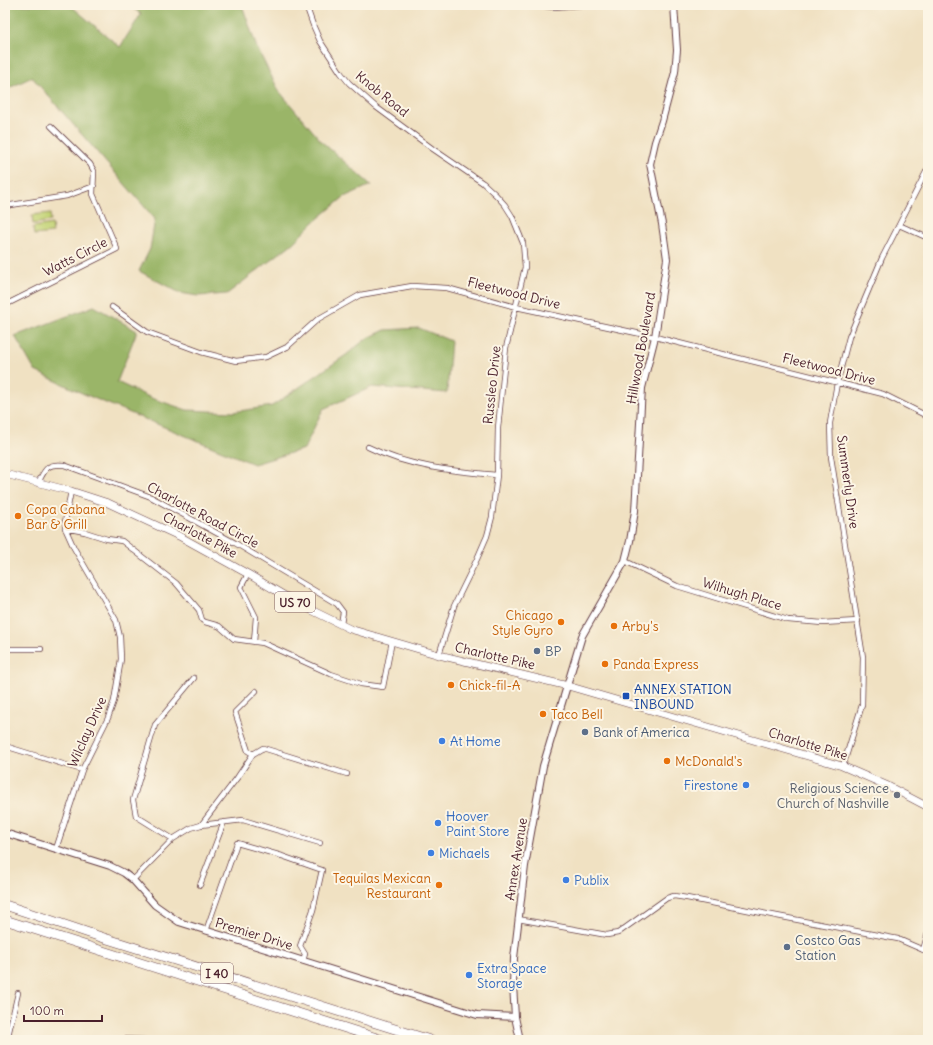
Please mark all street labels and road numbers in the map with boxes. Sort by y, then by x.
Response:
street label: Knob Road [352,67,412,121]
street label: Watts Circle [40,234,110,280]
street label: Fleetwood Drive [466,273,562,313]
street label: Hillwood Boulevard [623,290,659,405]
street label: Russleo Drive [479,345,505,425]
street label: Fleetwood Drive [781,349,877,389]
street label: Summerly Drive [833,434,863,530]
street label: Charlotte Road Circle [144,478,262,552]
street label: Charlotte Pike [160,508,240,562]
street label: Wilhugh Place [700,574,784,614]
road number: US 70 [275,592,315,612]
street label: Charlotte Pike [453,639,537,673]
street label: Wilclay Drive [64,694,110,770]
street label: Charlotte Pike [766,724,850,764]
street label: Annex Avenue [501,816,531,902]
street label: Premier Drive [213,914,295,954]
road number: I 40 [201,963,233,983]

